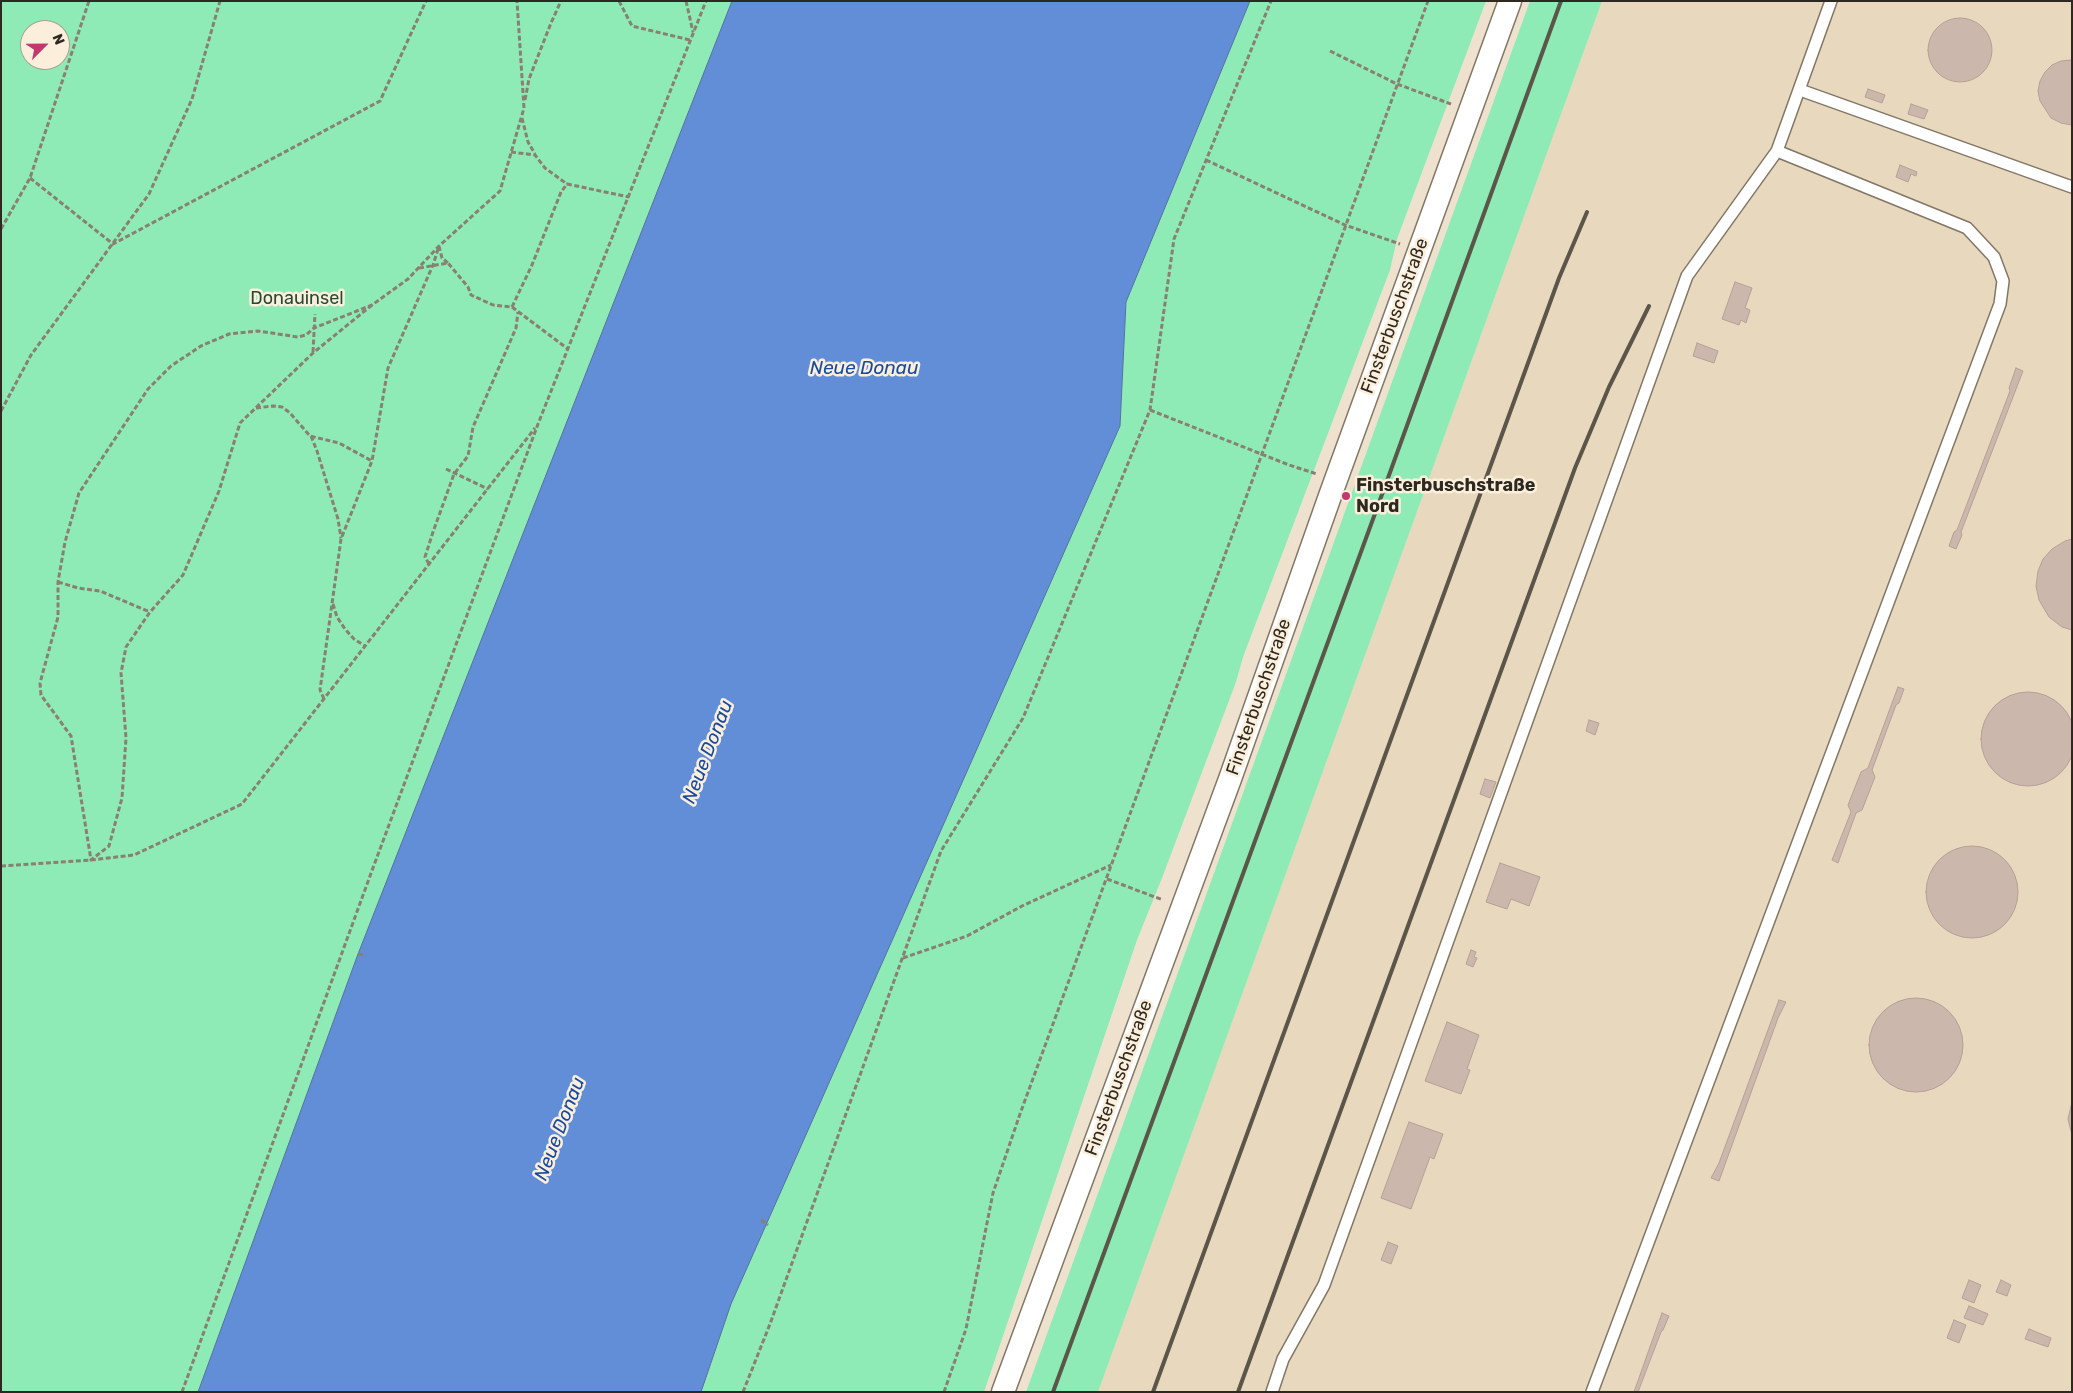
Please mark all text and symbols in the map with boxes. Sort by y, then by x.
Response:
north arrow [20,20,70,70]
text: N [49,31,68,47]
street label: Finsterbuschstraße [1357,235,1433,397]
park label: Donauinsel [250,288,344,310]
water label: Neue Donau [810,358,918,380]
place label: Finsterbuschstraße Nord [1356,475,1535,518]
marker: Finsterbuschstraße Nord [1340,490,1352,502]
street label: Finsterbuschstraße [1222,616,1296,778]
water label: Neue Donau [678,697,738,807]
street label: Finsterbuschstraße [1081,997,1157,1159]
water label: Neue Donau [530,1074,590,1184]

